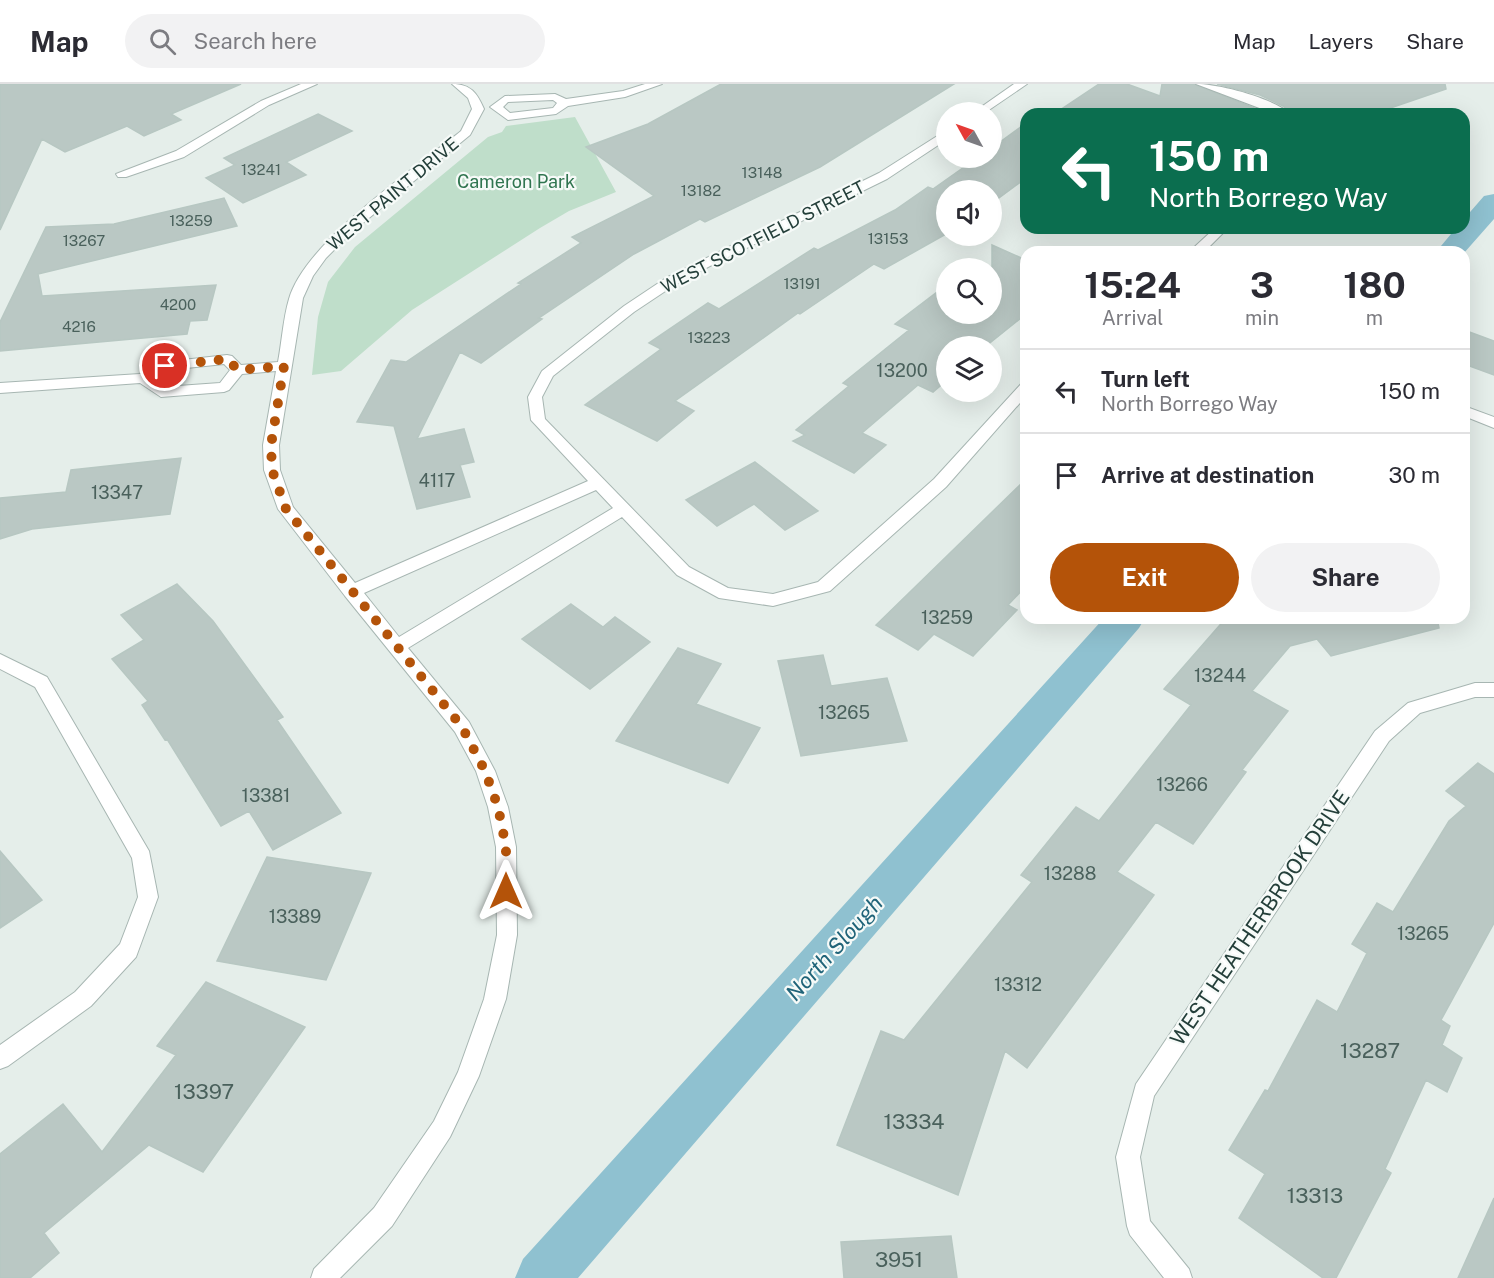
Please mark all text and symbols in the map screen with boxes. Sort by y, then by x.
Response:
search box [125,14,545,68]
text: Map [30,25,89,58]
icon: search [146,25,179,58]
text: Search here [194,28,317,54]
text: Map [1233,29,1276,54]
text: Layers [1309,29,1373,54]
text: Share [1406,29,1464,54]
north arrow [936,102,1002,168]
map controls [936,102,1002,402]
text: 150 m [1149,131,1269,180]
street label: WEST PAINT DRIVE [323,132,463,255]
icon: left [1050,132,1128,210]
house number: 13241 [241,161,281,178]
house number: 13148 [742,164,782,181]
park label: Cameron Park [457,171,575,192]
street label: WEST SCOTFIELD STREET [657,176,868,297]
button: sound [936,180,1002,246]
text: North Borrego Way [1149,181,1388,213]
house number: 13182 [681,182,721,199]
house number: 13259 [169,212,213,229]
house number: 13153 [868,230,908,247]
house number: 13267 [63,232,105,249]
button: search [936,258,1002,324]
text: 15:24 [1084,264,1181,306]
text: 3 [1250,264,1274,306]
text: 180 [1343,264,1406,306]
house number: 13191 [783,275,821,292]
house number: 4200 [160,296,196,313]
text: Arrival [1102,306,1163,330]
text: min [1245,306,1279,330]
text: m [1366,306,1383,330]
house number: 4216 [62,318,96,335]
house number: 13223 [688,329,730,346]
button: layers [936,336,1002,402]
pin [139,340,190,391]
icon: arrive [148,349,181,382]
house number: 13200 [876,360,928,381]
text: Turn left [1101,366,1190,392]
icon: left [1050,375,1083,408]
text: 150 m [1379,378,1440,404]
text: North Borrego Way [1101,392,1278,416]
icon: arrive [1050,459,1083,492]
text: Arrive at destination [1101,462,1314,488]
text: 30 m [1388,462,1440,488]
house number: 4117 [419,470,455,491]
house number: 13347 [91,482,143,503]
button: Exit [1050,543,1239,612]
button: Share [1251,543,1440,612]
house number: 13259 [921,607,973,628]
house number: 13244 [1194,665,1246,686]
house number: 13265 [818,702,870,723]
house number: 13266 [1156,774,1208,795]
house number: 13381 [242,785,290,806]
street label: WEST HEATHERBROOK DRIVE [1165,785,1355,1050]
position arrow [474,859,538,923]
house number: 13288 [1044,863,1096,884]
water label: North Slough [780,890,888,1006]
house number: 13389 [269,906,321,927]
house number: 13265 [1397,923,1449,944]
house number: 13312 [994,974,1042,995]
house number: 13287 [1340,1038,1400,1063]
house number: 13397 [174,1079,234,1104]
house number: 13334 [883,1109,945,1134]
house number: 13313 [1287,1183,1343,1208]
house number: 3951 [875,1247,923,1272]

